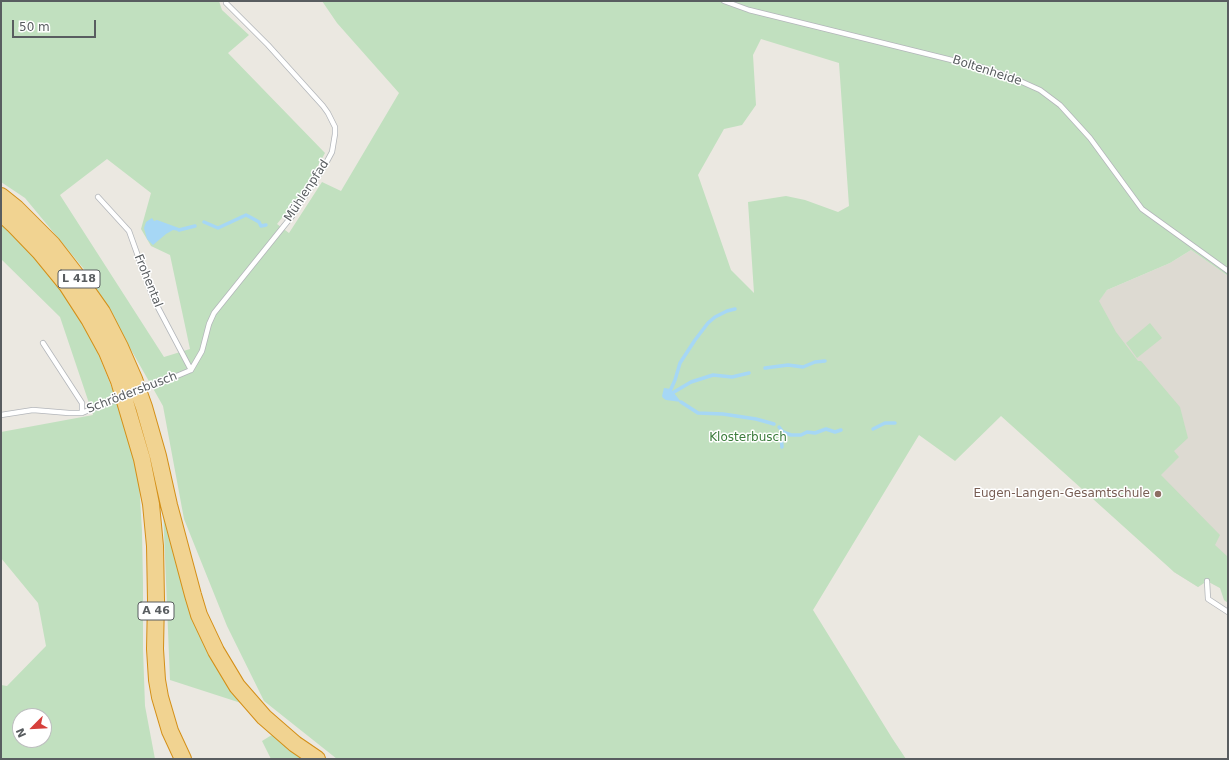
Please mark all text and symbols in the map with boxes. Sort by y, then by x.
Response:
scale bar [14,12,98,38]
text: 50 m [19,20,50,34]
street label: Boltenheide [951,53,1023,89]
street label: Mühlenpfad [282,157,332,225]
street label: Frohental [131,252,165,310]
road number: L 418 [58,270,100,288]
street label: Schrödersbusch [85,369,179,417]
park label: Klosterbusch [709,431,787,445]
place label: Eugen-Langen-Gesamtschule [973,487,1150,501]
marker: Eugen-Langen-Gesamtschule [1153,489,1163,499]
road number: A 46 [138,602,174,620]
north arrow [12,708,52,748]
text: N [14,726,29,740]

